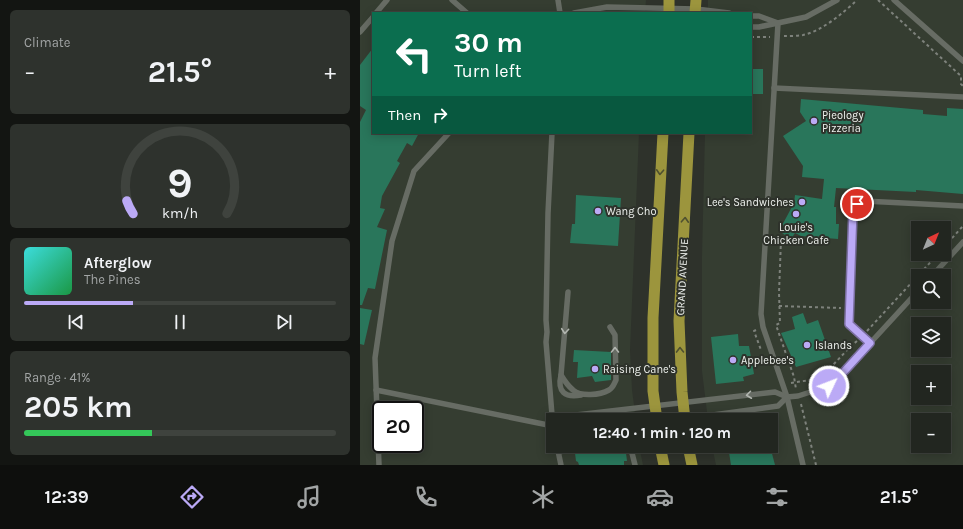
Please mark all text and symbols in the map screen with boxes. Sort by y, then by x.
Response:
text: 30 m [454,26,523,59]
icon: left [388,28,440,80]
text: Climate [24,35,70,50]
text: 21.5° [148,54,212,90]
text: − [24,59,36,85]
text: + [324,59,336,85]
text: Turn left [454,60,522,82]
icon: right [429,104,451,126]
text: Then [388,106,421,124]
place label: Pieology Pizzeria [822,109,864,135]
marker: Pieology Pizzeria [809,116,819,126]
text: 9 [167,158,193,206]
one-way arrow [656,169,665,175]
pin [840,187,874,221]
icon: arrive [846,193,868,215]
place label: Lee's Sandwiches [707,196,794,209]
marker: Lee's Sandwiches [797,197,807,207]
text: km/h [162,204,198,221]
place label: Wang Cho [606,205,656,218]
marker: Wang Cho [593,206,603,216]
marker: Louie's Chicken Cafe [791,209,801,219]
one-way arrow [680,217,689,223]
place label: Louie's Chicken Cafe [763,221,829,247]
north arrow [911,221,951,261]
map controls [911,221,951,453]
street label: GRAND AVENUE [674,238,691,316]
text: Afterglow [84,254,152,272]
button: search [911,269,951,309]
text: The Pines [84,272,141,287]
icon: previous [65,311,87,333]
icon: pause [169,311,191,333]
icon: next [273,311,295,333]
button: layers [911,317,951,357]
one-way arrow [560,328,569,334]
place label: Islands [815,339,852,352]
marker: Islands [802,340,812,350]
one-way arrow [611,347,620,353]
one-way arrow [676,347,684,353]
place label: Applebee's [741,354,794,367]
marker: Applebee's [728,355,738,365]
place label: Raising Cane's [603,363,676,376]
marker: Raising Cane's [590,364,600,374]
position arrow [808,365,850,407]
button: + [911,365,951,405]
text: Range · 41% [24,370,90,385]
text: 205 km [24,389,132,425]
one-way arrow [746,390,752,399]
speed limit sign: 20 [372,401,424,453]
button: − [911,413,951,453]
text: 12:40 · 1 min · 120 m [593,424,731,442]
icon: directions [178,483,206,511]
icon: music [295,483,323,511]
icon: phone [412,483,440,511]
icon: climate [529,483,557,511]
icon: car [646,483,674,511]
icon: filters [763,483,791,511]
text: 12:39 [45,486,89,508]
text: 21.5° [880,486,919,508]

